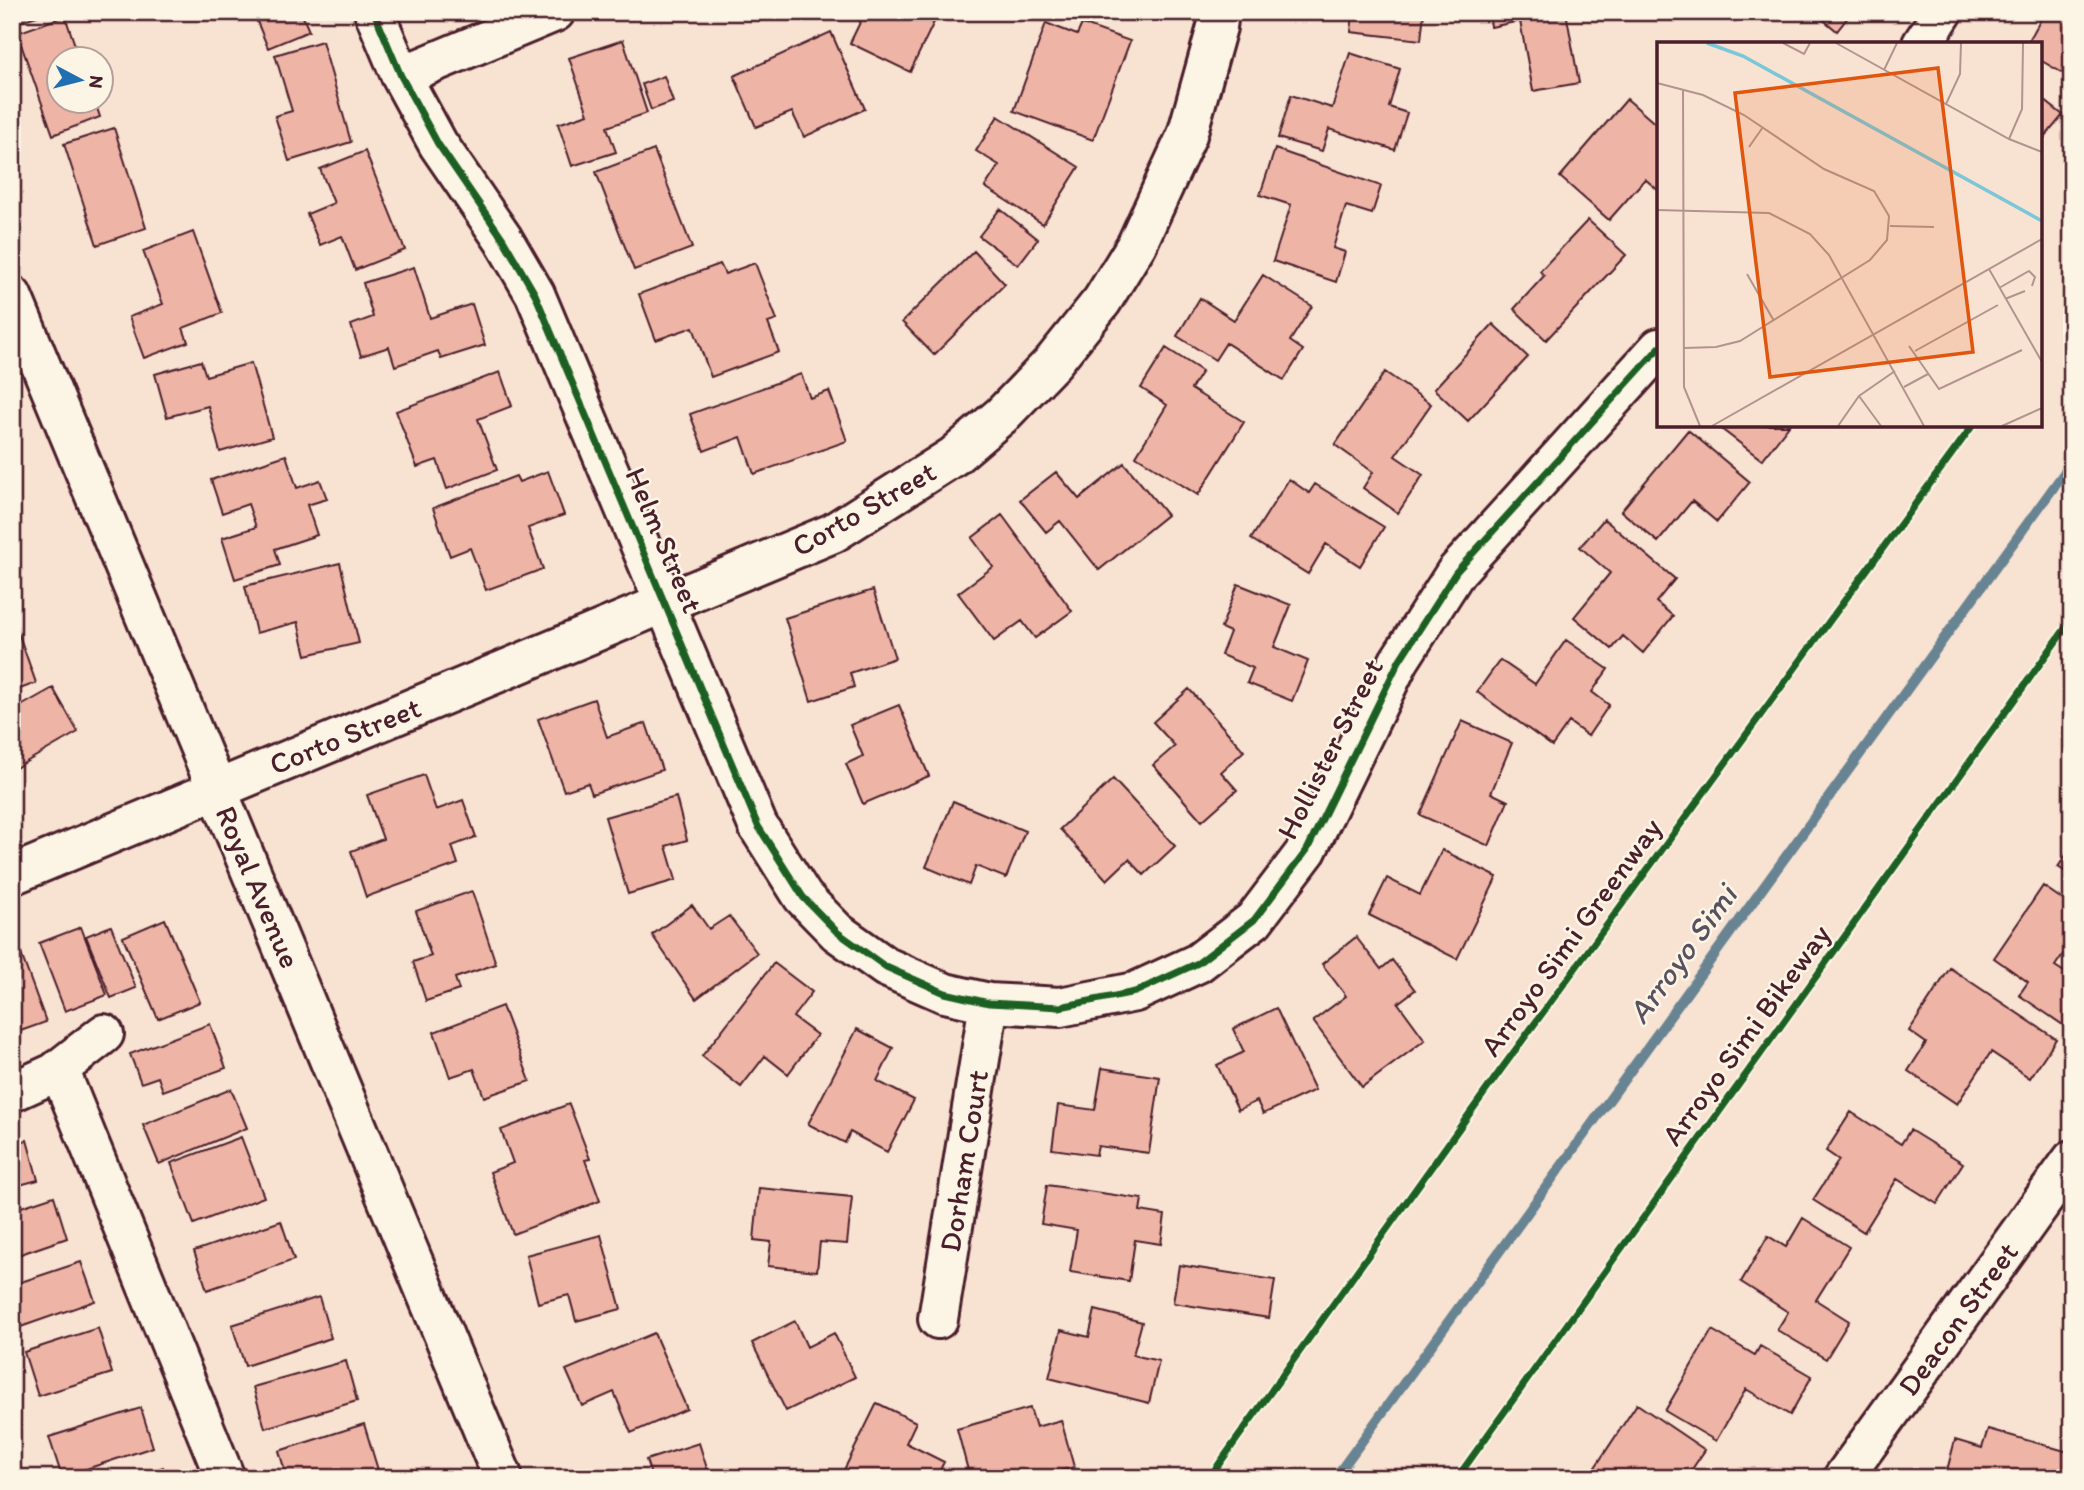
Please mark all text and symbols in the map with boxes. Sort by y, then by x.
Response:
inset map [1657,42,2042,427]
north arrow [46,46,116,116]
text: N [84,74,109,90]
street label: Corto Street [785,453,942,565]
street label: Helm Street [617,462,712,618]
street label: Hollister Street [1268,652,1391,845]
street label: Corto Street [264,688,426,783]
street label: Royal Avenue [208,800,309,974]
street label: Arroyo Simi Greenway [1472,810,1670,1063]
water label: Arroyo Simi [1619,875,1746,1030]
street label: Arroyo Simi Bikeway [1653,917,1838,1153]
street label: Dorham Court [931,1067,996,1254]
street label: Deacon Street [1889,1235,2026,1403]

